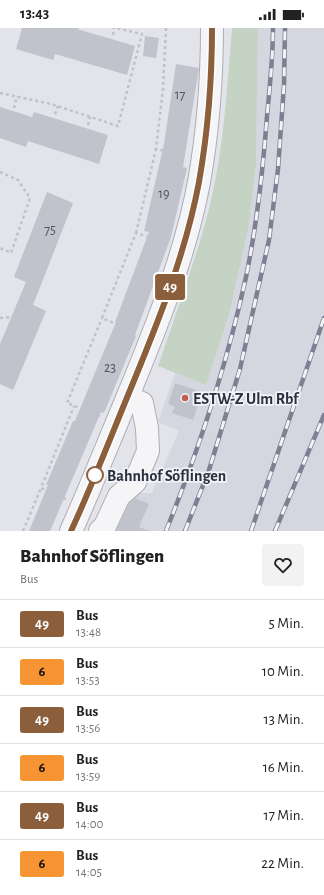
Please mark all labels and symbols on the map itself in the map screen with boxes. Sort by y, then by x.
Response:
house number: 17 [175,88,185,102]
house number: 19 [158,187,170,201]
house number: 75 [44,223,56,237]
line badge: 49 [152,274,188,300]
house number: 23 [104,361,116,375]
place label: ESTW-Z Ulm Rbf [193,391,300,407]
marker: ESTW-Z Ulm Rbf [180,393,190,403]
marker: Bahnhof Söflingen [86,466,104,484]
place label: Bahnhof Söflingen [107,468,226,484]

